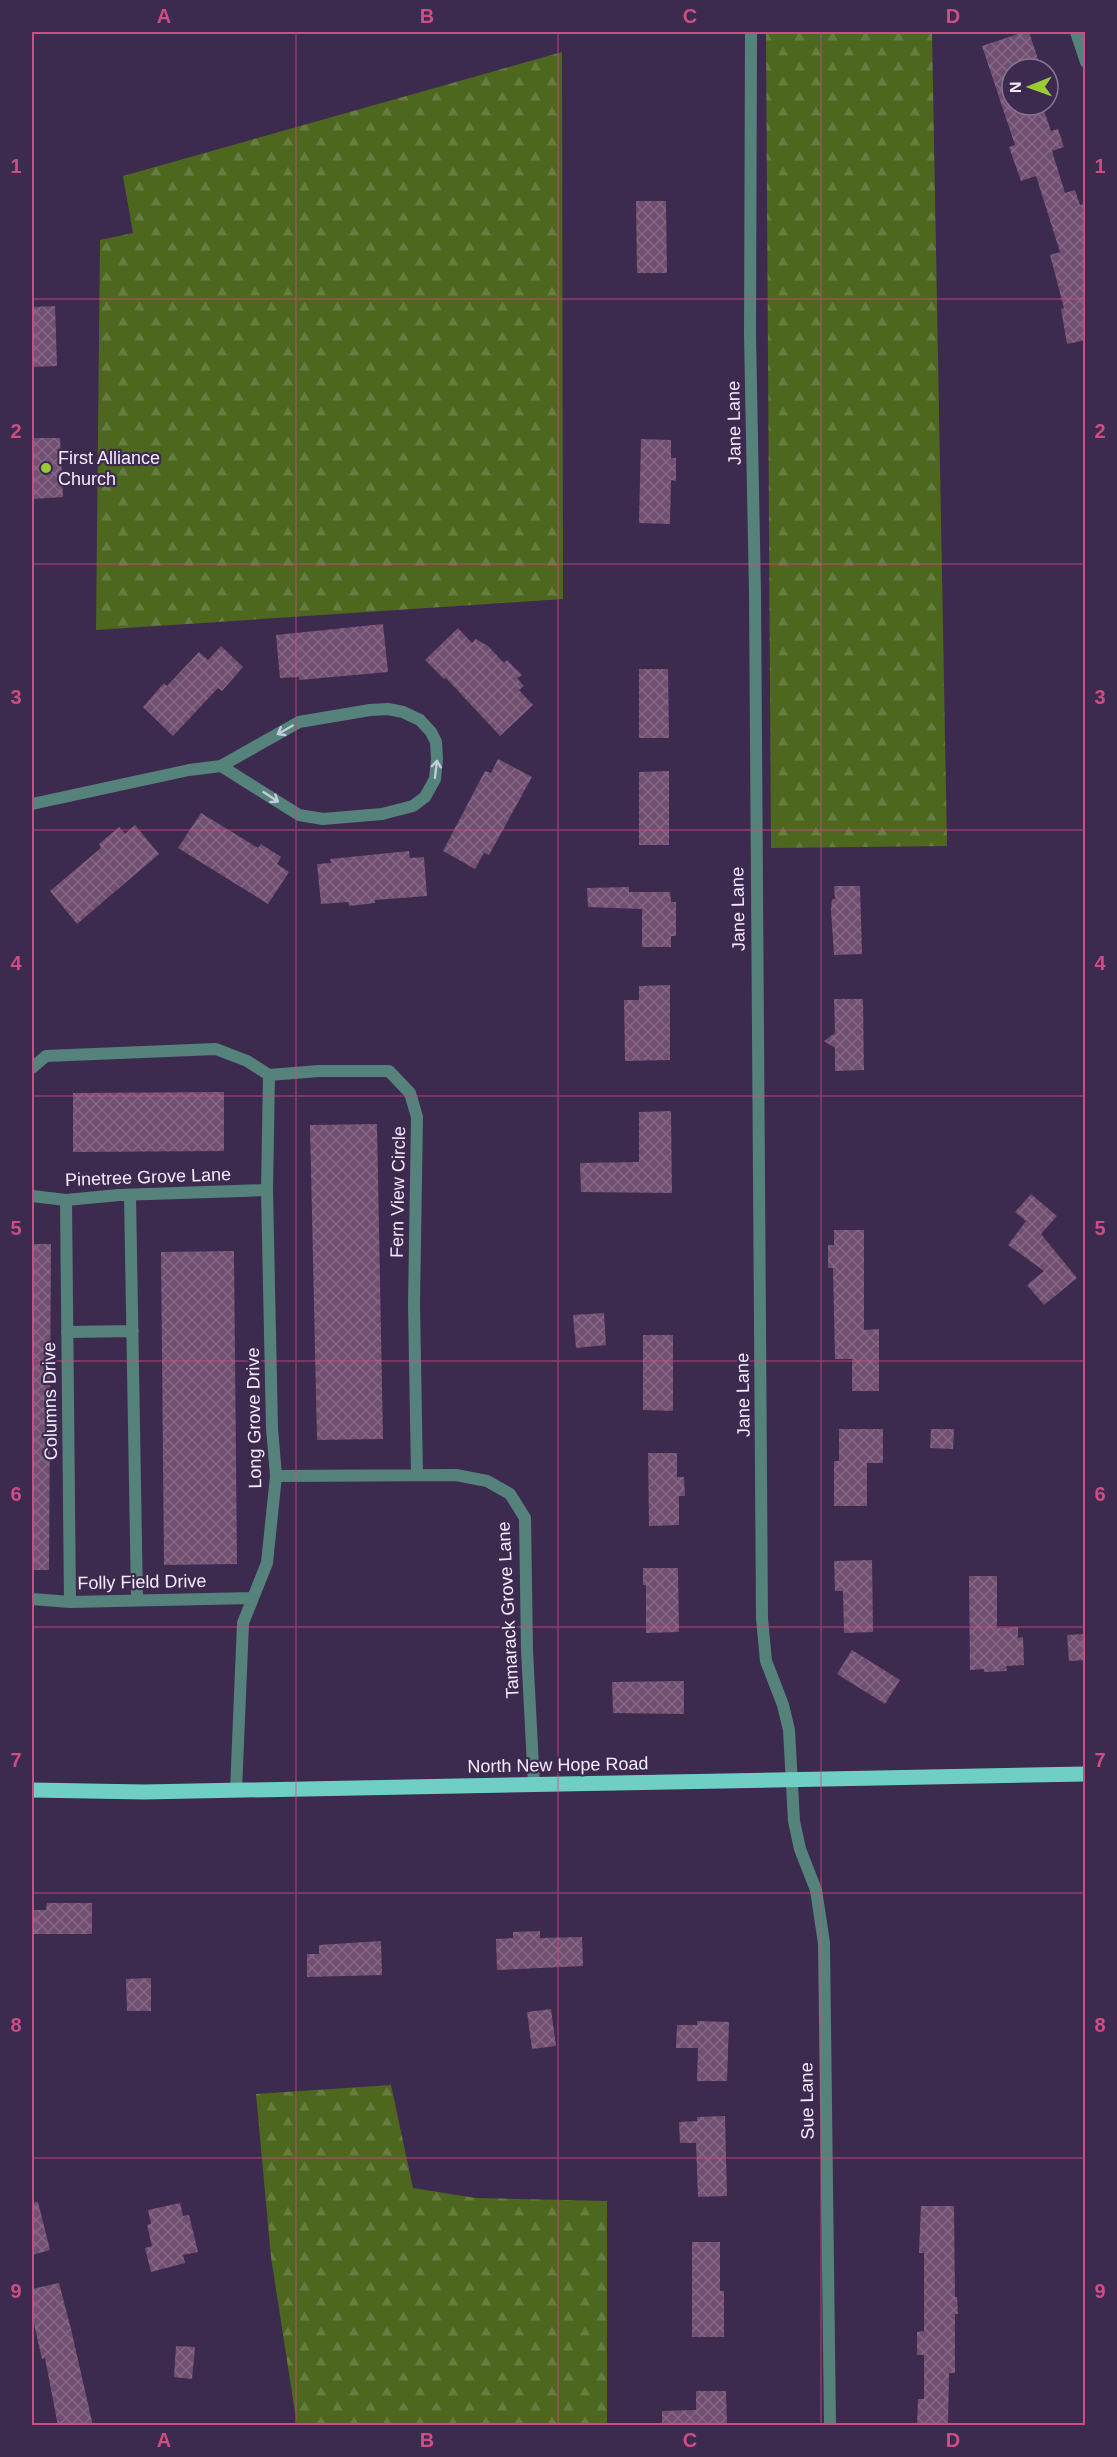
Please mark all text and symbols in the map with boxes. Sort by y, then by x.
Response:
text: A [157,5,171,27]
text: B [420,5,434,27]
text: C [683,5,697,27]
text: D [946,5,960,27]
north arrow [1000,57,1060,117]
text: N [1007,81,1024,93]
text: 1 [10,155,22,177]
text: 1 [1094,155,1106,177]
street label: Jane Lane [723,381,745,465]
text: 2 [10,420,22,442]
text: 2 [1094,420,1106,442]
place label: First Alliance Church [58,448,160,489]
marker: First Alliance Church [39,461,53,475]
text: 3 [10,686,22,708]
text: 3 [1094,686,1106,708]
one-way arrow [277,724,294,736]
one-way arrow [431,760,442,779]
one-way arrow [262,791,279,804]
street label: Jane Lane [727,867,749,951]
text: 4 [10,952,22,974]
text: 4 [1094,952,1106,974]
street label: Fern View Circle [387,1126,409,1258]
street label: Pinetree Grove Lane [65,1164,231,1190]
text: 5 [10,1217,22,1239]
text: 5 [1094,1217,1106,1239]
street label: Columns Drive [39,1342,61,1460]
street label: Long Grove Drive [243,1347,265,1489]
street label: Jane Lane [732,1353,754,1437]
text: 6 [10,1483,22,1505]
text: 6 [1094,1483,1106,1505]
street label: Tamarack Grove Lane [493,1521,523,1699]
street label: Folly Field Drive [77,1571,207,1593]
text: 7 [10,1749,22,1771]
text: 7 [1094,1749,1106,1771]
street label: North New Hope Road [467,1753,649,1777]
text: 8 [10,2014,22,2036]
text: 8 [1094,2014,1106,2036]
street label: Sue Lane [796,2062,818,2140]
text: 9 [10,2280,22,2302]
text: 9 [1094,2280,1106,2302]
text: A [157,2429,171,2451]
text: B [420,2429,434,2451]
text: C [683,2429,697,2451]
text: D [946,2429,960,2451]

